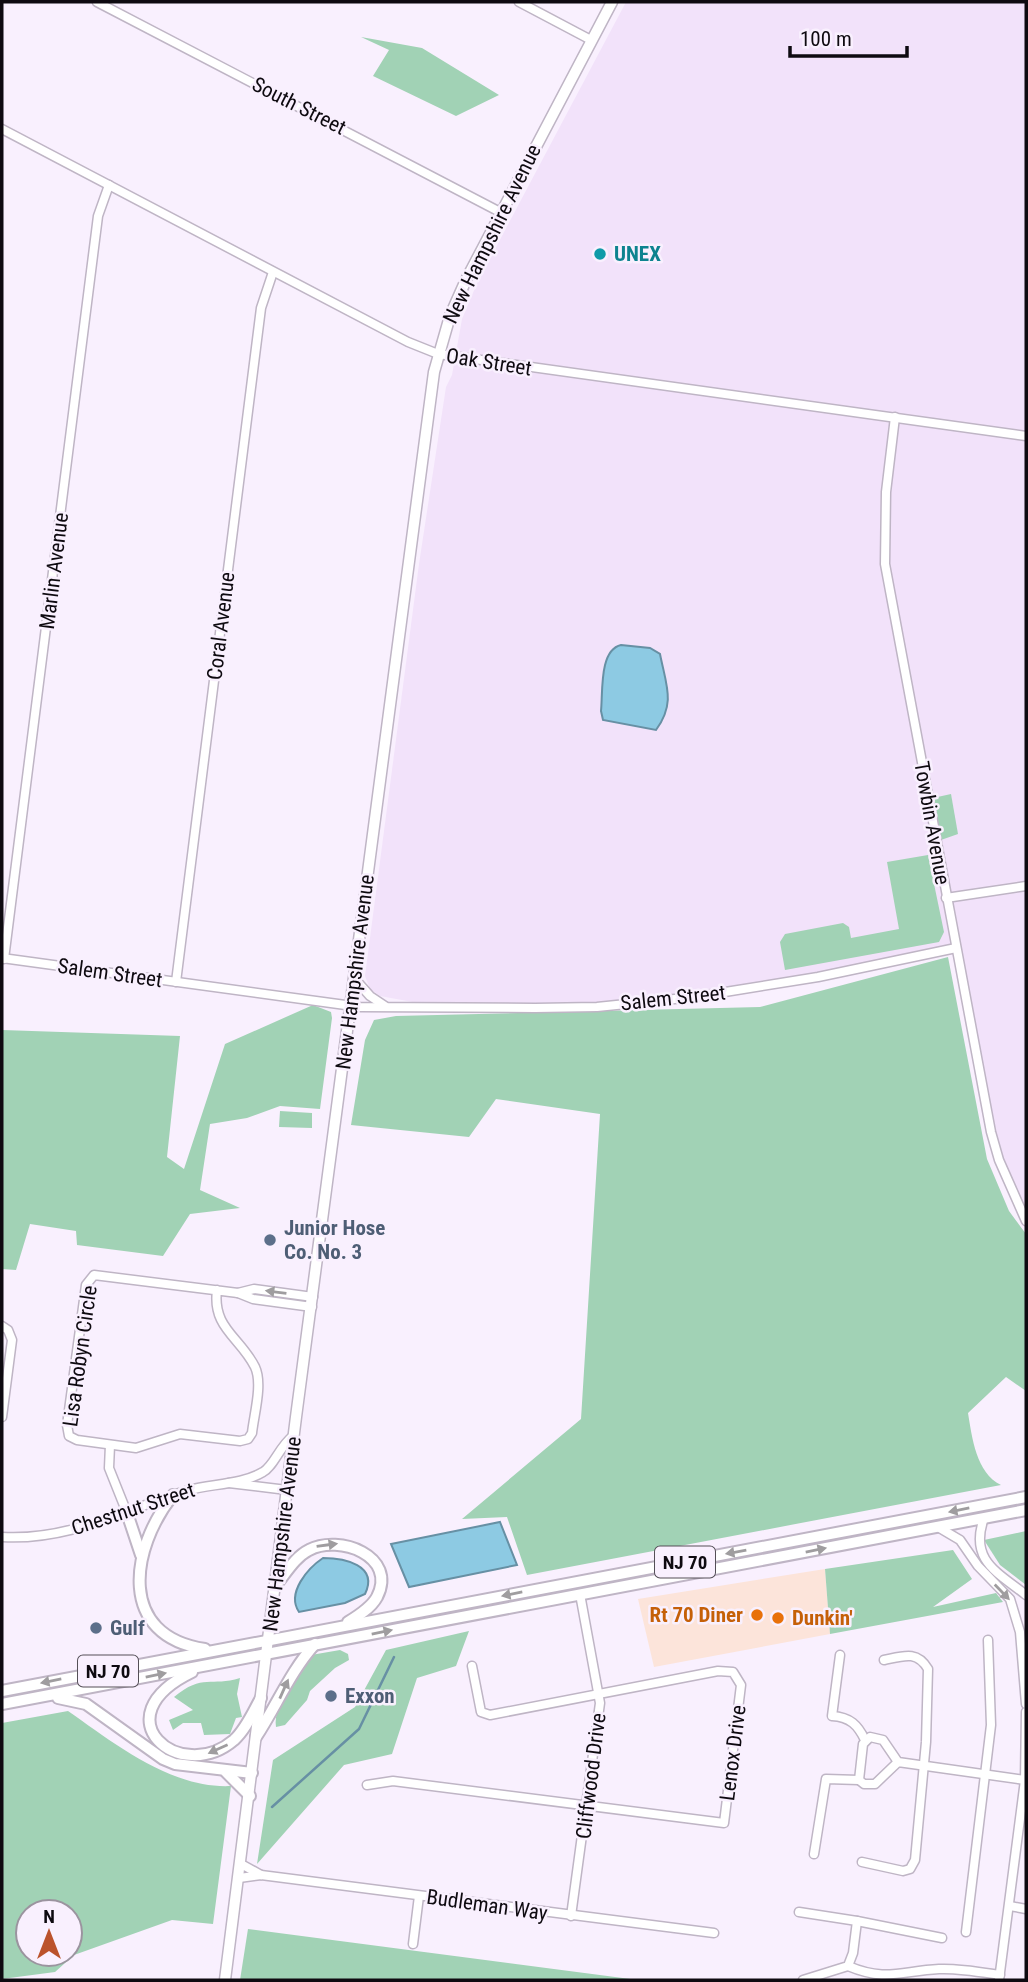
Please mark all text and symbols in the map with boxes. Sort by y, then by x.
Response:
scale bar [790,14,907,58]
text: 100 m [800,27,852,51]
street label: South Street [248,72,350,140]
street label: New Hampshire Avenue [438,140,546,328]
place label: UNEX [614,242,661,266]
marker: UNEX [592,246,608,262]
street label: Oak Street [445,343,533,381]
street label: Marlin Avenue [35,511,73,631]
street label: Coral Avenue [202,570,240,681]
street label: Towbin Avenue [909,759,955,887]
street label: New Hampshire Avenue [331,873,379,1071]
street label: Salem Street [56,954,164,992]
street label: Salem Street [619,981,727,1015]
place label: Junior Hose Co. No. 3 [284,1216,385,1264]
marker: Junior Hose Co. No. 3 [262,1232,278,1248]
street label: Lisa Robyn Circle [58,1284,102,1428]
one-way arrow [265,1287,287,1298]
street label: New Hampshire Avenue [258,1435,306,1633]
street label: Chestnut Street [68,1478,198,1540]
one-way arrow [948,1504,970,1515]
one-way arrow [316,1540,338,1551]
one-way arrow [805,1544,827,1555]
road number: NJ 70 [655,1546,715,1578]
one-way arrow [725,1547,747,1558]
one-way arrow [994,1583,1010,1600]
one-way arrow [501,1589,523,1600]
place label: Rt 70 Diner [650,1603,743,1627]
place label: Dunkin' [792,1606,853,1630]
marker: Rt 70 Diner [749,1607,765,1623]
marker: Dunkin' [770,1610,786,1626]
place label: Gulf [110,1616,145,1640]
marker: Gulf [88,1620,104,1636]
one-way arrow [371,1626,393,1637]
road number: NJ 70 [78,1656,138,1686]
one-way arrow [145,1669,167,1680]
one-way arrow [40,1676,62,1687]
one-way arrow [278,1679,290,1699]
place label: Exxon [345,1684,395,1708]
marker: Exxon [323,1688,339,1704]
street label: Lenox Drive [715,1704,751,1802]
street label: Cliffwood Drive [571,1712,611,1840]
one-way arrow [208,1743,228,1755]
street label: Budleman Way [425,1885,549,1925]
north arrow [14,1898,84,1968]
text: N [43,1905,55,1928]

